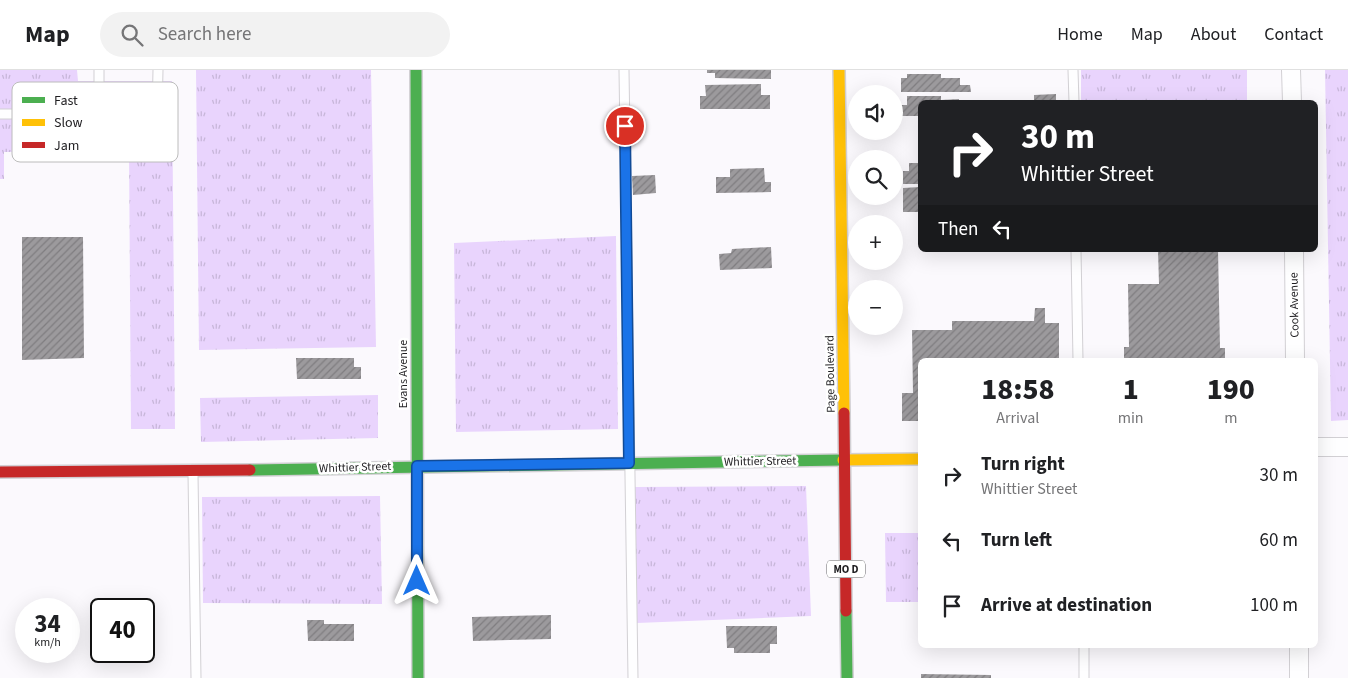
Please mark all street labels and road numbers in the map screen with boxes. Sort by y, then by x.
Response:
street label: Cook Avenue [1285,272,1304,338]
street label: Page Boulevard [821,335,840,413]
street label: Evans Avenue [395,340,412,408]
street label: Whittier Street [724,452,796,471]
street label: Whittier Street [319,458,391,477]
road number: MO D [827,560,865,578]

